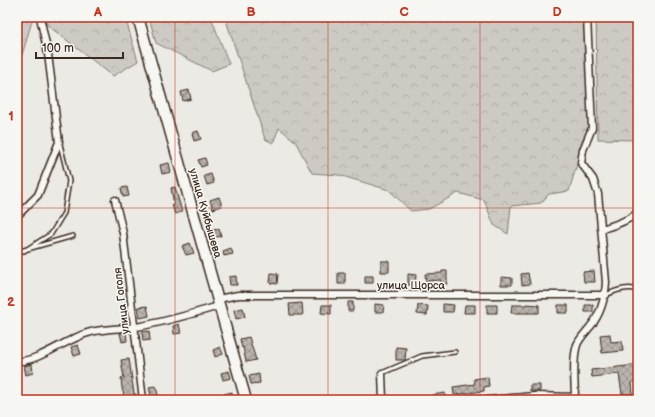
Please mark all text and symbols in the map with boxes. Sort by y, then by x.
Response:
text: A [93,4,102,20]
text: B [246,4,256,20]
text: C [399,4,409,20]
text: D [552,4,562,20]
scale bar [36,34,123,60]
text: 100 m [42,41,74,56]
text: 1 [8,108,14,124]
street label: улица Куйбышева [187,167,225,260]
street label: улица Гоголя [111,267,132,335]
street label: улица Щорса [377,279,445,292]
text: 2 [7,294,15,310]

